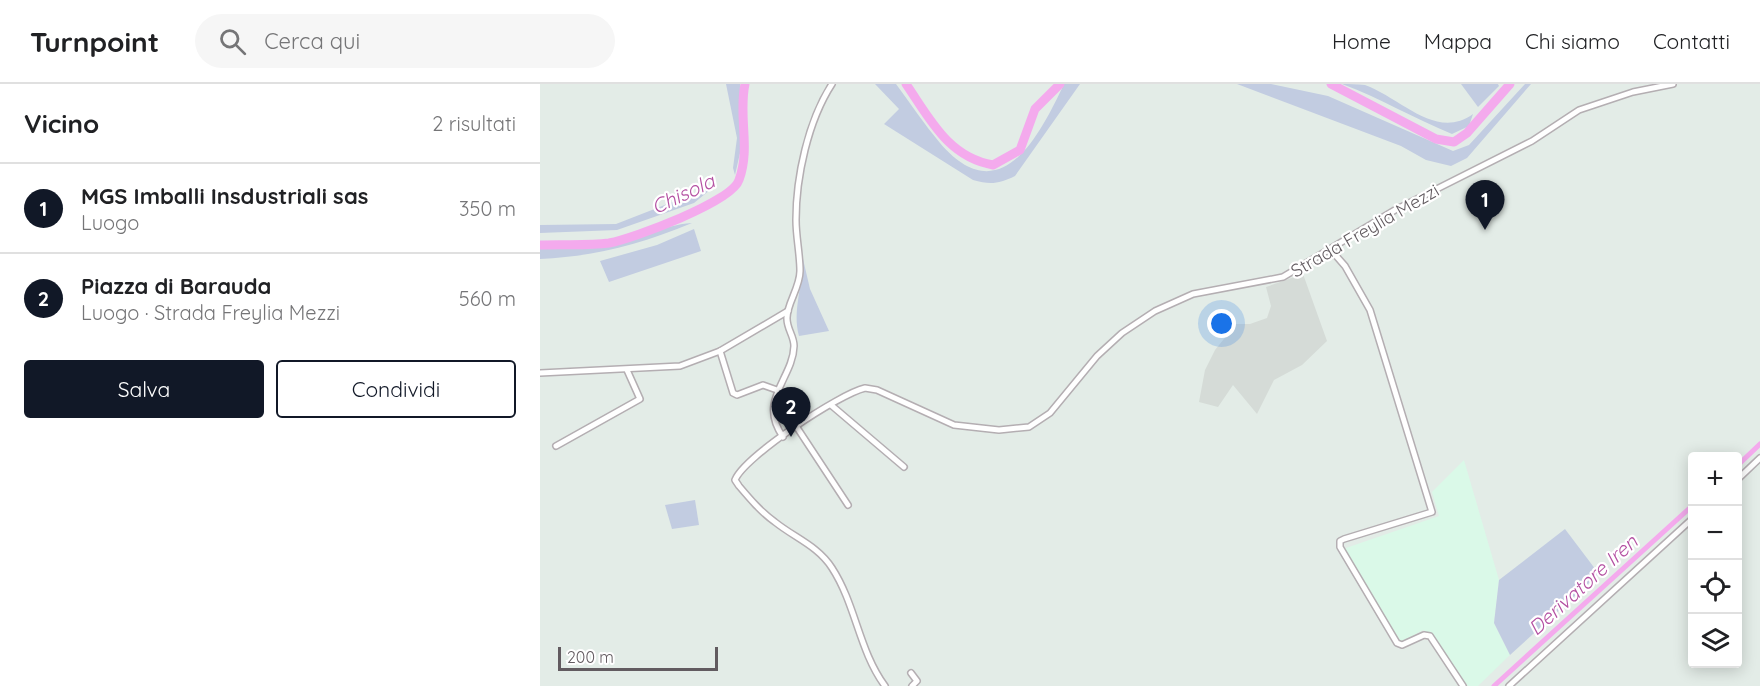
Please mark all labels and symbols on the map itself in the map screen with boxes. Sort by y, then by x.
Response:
water label: Chisola [647,167,720,219]
street label: Strada Freylia Mezzi [1287,179,1443,282]
pin: 1 [1466,180,1504,230]
your location [1207,309,1236,338]
pin: 2 [772,388,810,437]
water label: Derivatore Iren [1523,529,1643,640]
scale bar [558,644,718,672]

